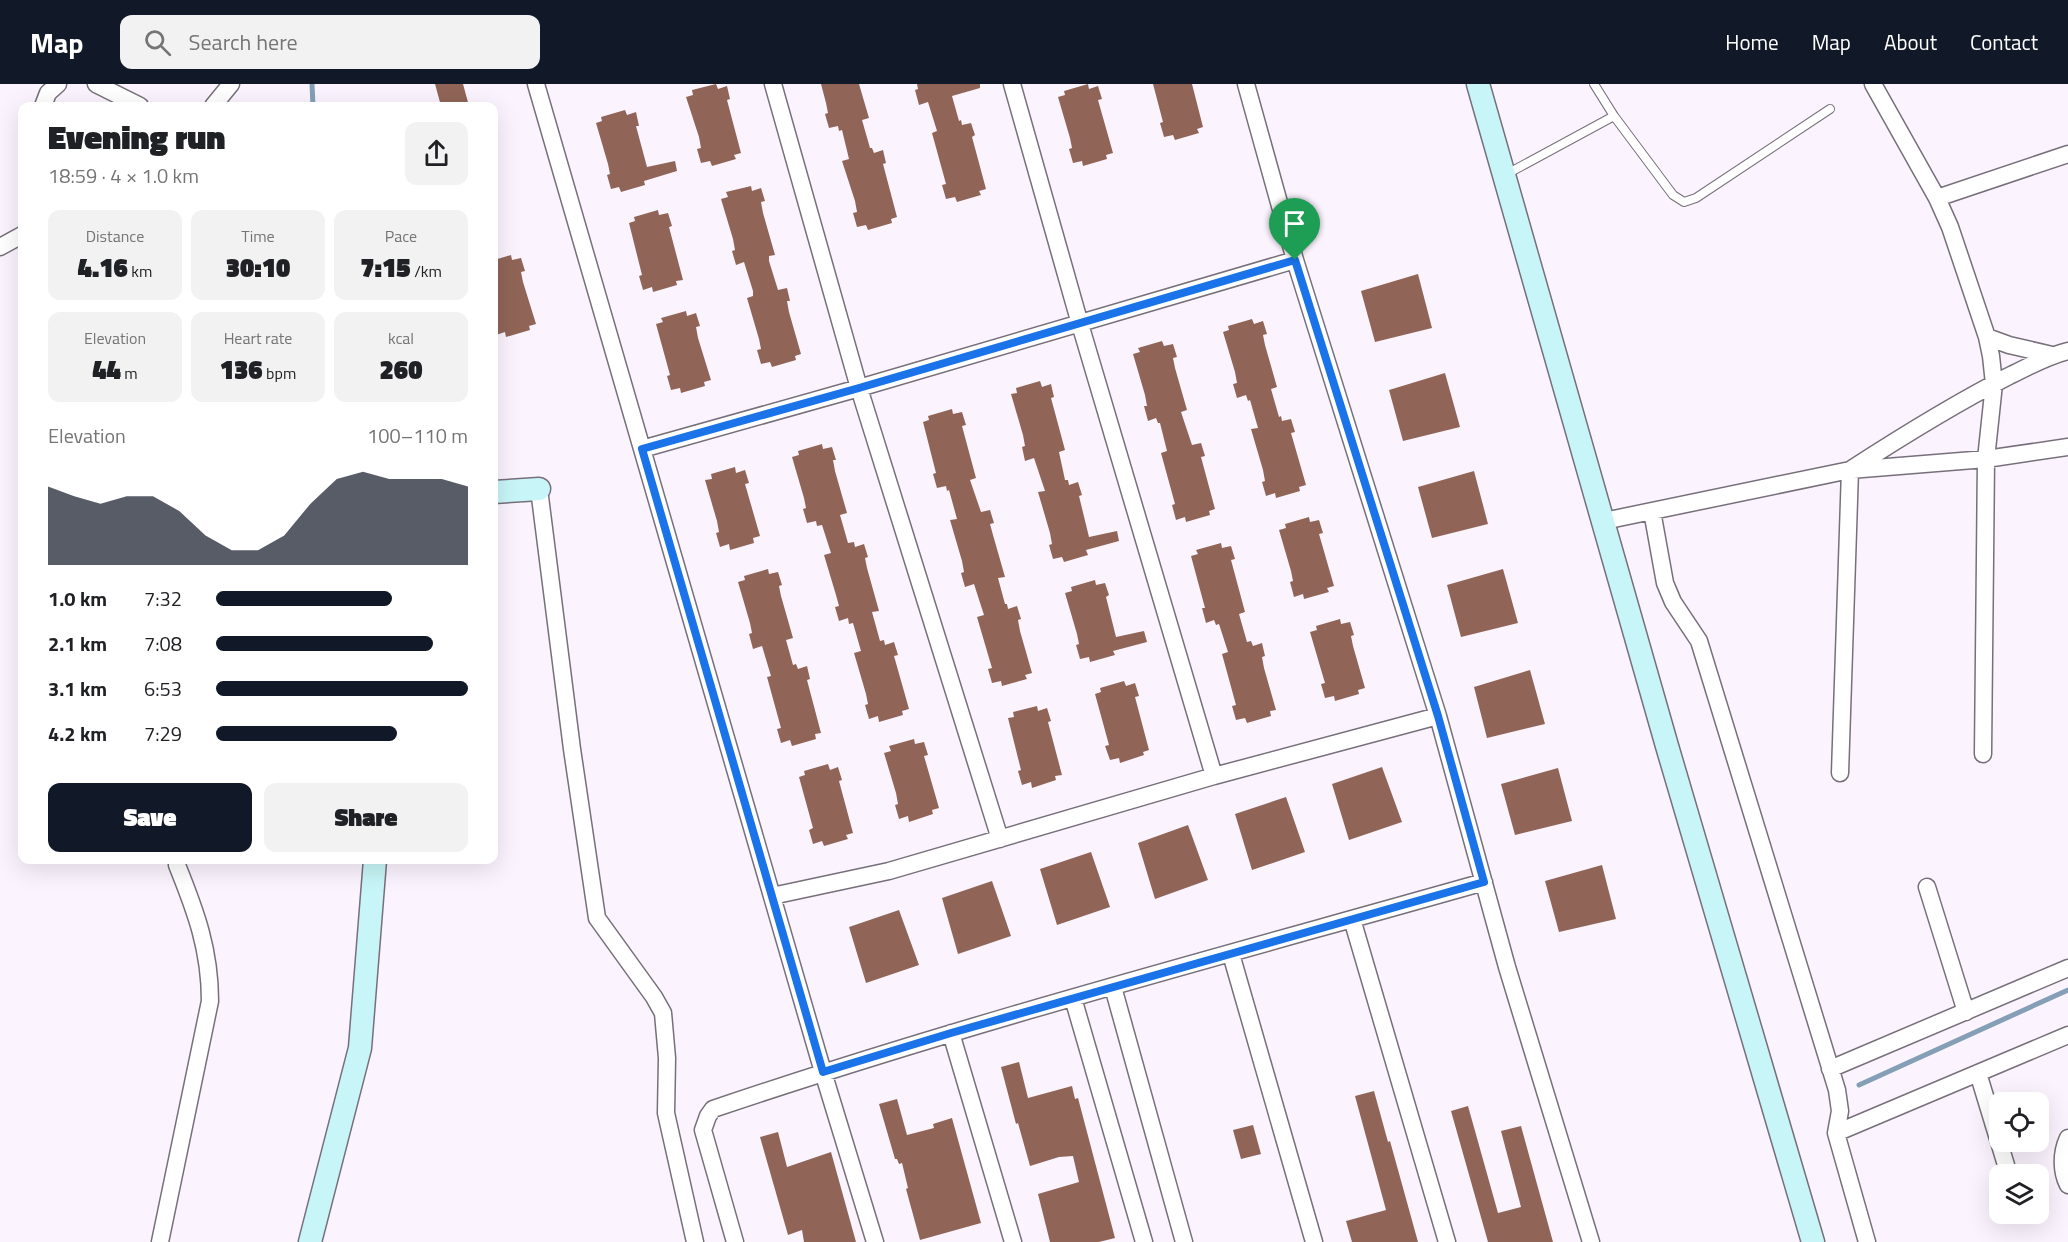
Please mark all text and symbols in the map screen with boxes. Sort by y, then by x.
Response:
search box [120,15,540,69]
text: Map [30,21,84,64]
text: Search here [189,25,298,59]
icon: search [141,26,174,59]
text: Home [1725,26,1779,58]
text: Map [1812,26,1851,58]
text: About [1884,26,1937,58]
text: Contact [1970,26,2038,58]
text: Evening run [48,112,225,162]
button: share [405,122,468,185]
text: 18:59 · 4 × 1.0 km [48,160,199,191]
pin [1269,198,1320,260]
icon: arrive [1278,207,1311,240]
text: Distance [86,224,144,248]
text: Time [241,224,275,248]
text: Pace [385,224,417,248]
text: 4.16 [78,248,128,287]
text: 30:10 [226,248,290,287]
text: 7:15 [360,248,411,287]
text: km [128,259,152,283]
text: /km [411,259,442,283]
text: Elevation [84,326,146,350]
text: Heart rate [224,326,292,350]
text: kcal [388,326,414,350]
text: 44 [92,350,121,389]
text: 136 [220,350,263,389]
text: 260 [380,350,422,389]
text: m [121,361,138,385]
text: bpm [263,361,296,385]
text: Elevation [48,420,126,451]
text: 100–110 m [367,420,468,451]
text: 1.0 km [48,583,107,614]
text: 7:32 [144,583,182,614]
text: 2.1 km [48,628,107,659]
text: 7:08 [144,628,182,659]
text: 3.1 km [48,673,107,704]
text: 6:53 [144,673,182,704]
text: 4.2 km [48,718,107,749]
text: 7:29 [144,718,182,749]
button: Save [48,783,252,852]
button: Share [264,783,468,852]
map controls [1989,1092,2049,1224]
button: locate [1989,1092,2049,1152]
button: layers [1989,1164,2049,1224]

